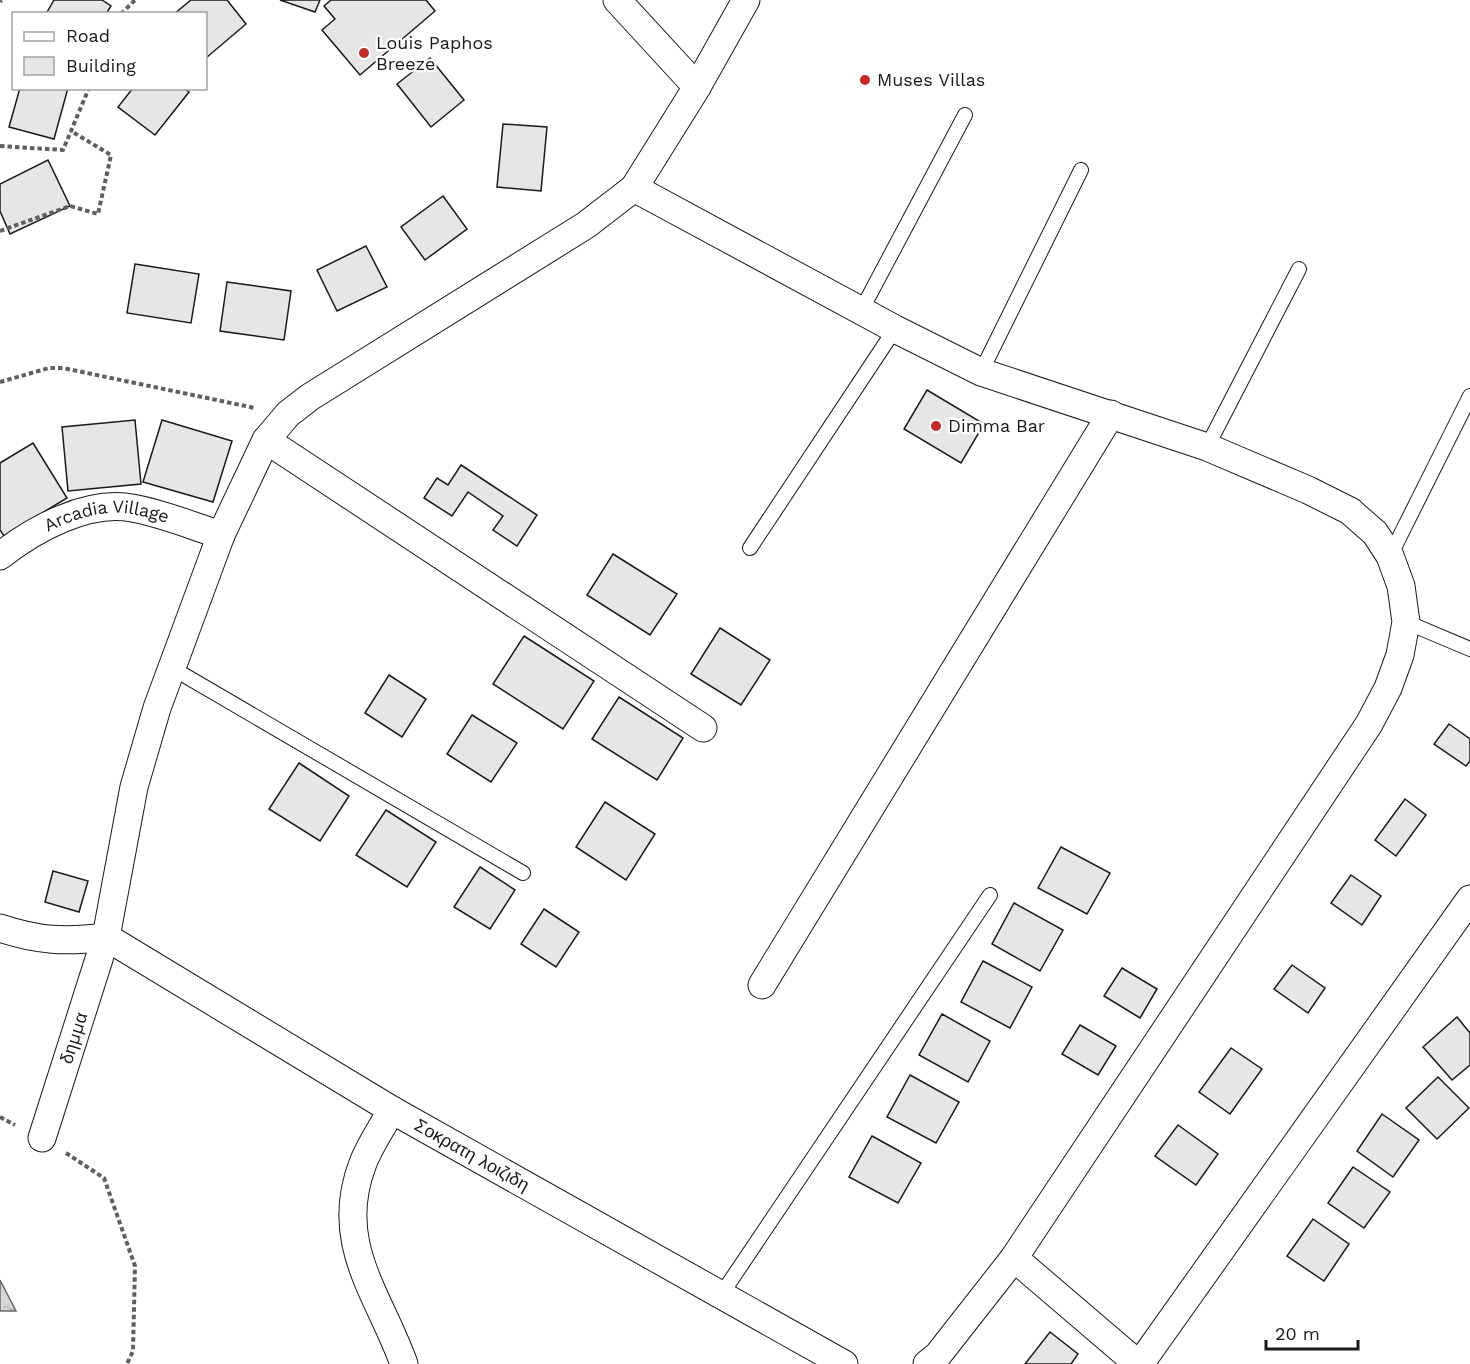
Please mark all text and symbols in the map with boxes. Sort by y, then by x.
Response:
legend [12,12,207,90]
text: Road [66,25,110,46]
place label: Louis Paphos Breeze [376,32,493,74]
marker: Louis Paphos Breeze [357,46,371,60]
text: Building [66,55,136,76]
place label: Muses Villas [877,69,985,90]
marker: Muses Villas [858,73,872,87]
place label: Dimma Bar [948,415,1045,436]
marker: Dimma Bar [929,419,943,433]
street label: Arcadia Village [40,496,172,536]
street label: δημμα [55,1009,91,1066]
street label: Σοκρατη λοιζιδη [411,1114,533,1195]
scale bar [1266,1313,1358,1351]
text: 20 m [1275,1323,1320,1344]

